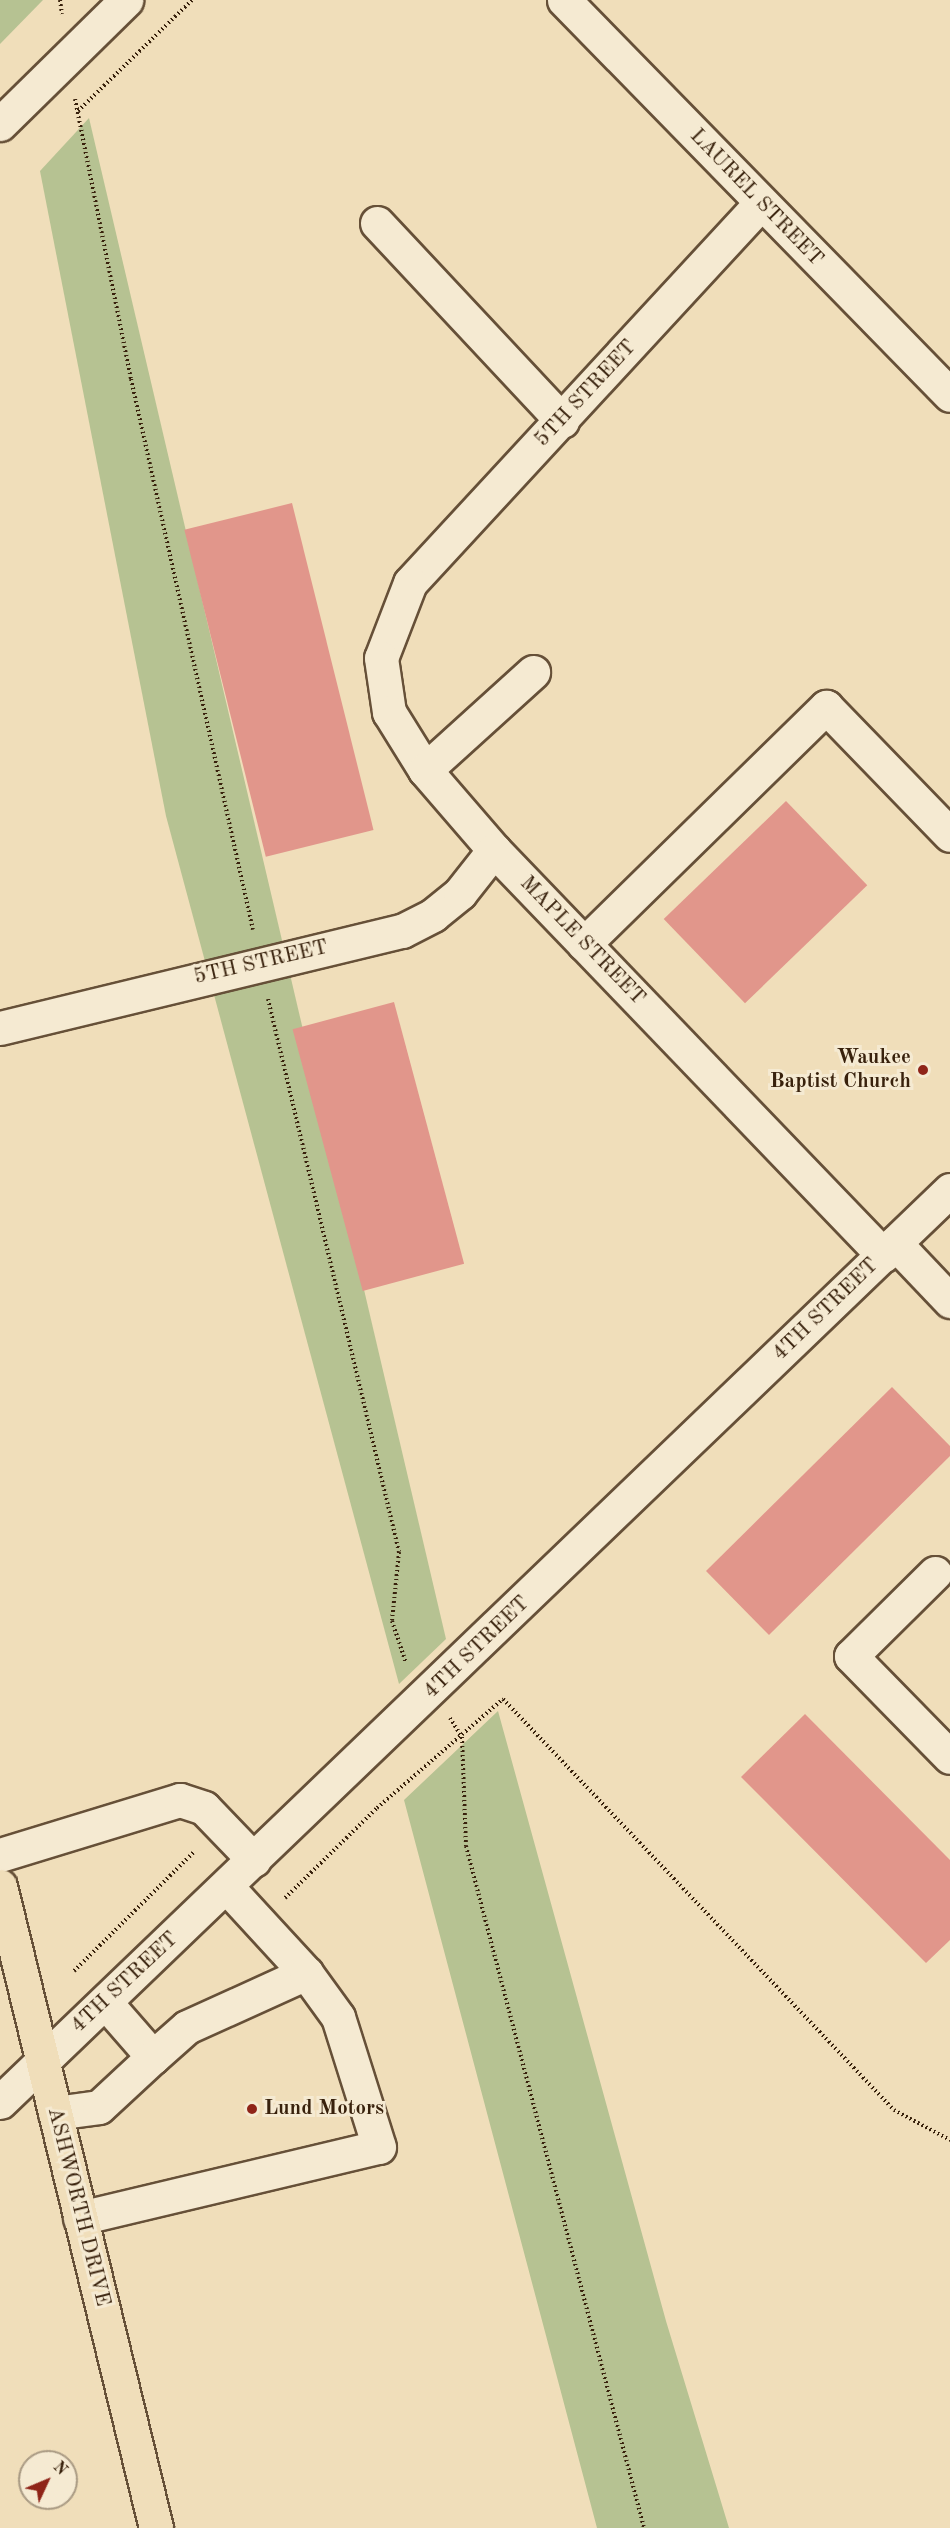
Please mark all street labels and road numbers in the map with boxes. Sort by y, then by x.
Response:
street label: LAUREL STREET [684,124,828,272]
street label: 5TH STREET [530,335,642,453]
street label: MAPLE STREET [514,871,650,1011]
street label: 5TH STREET [192,935,330,991]
street label: 4TH STREET [768,1253,884,1367]
street label: 4TH STREET [419,1591,535,1705]
street label: 4TH STREET [66,1927,184,2039]
street label: ASHWORTH DRIVE [41,2105,115,2309]

